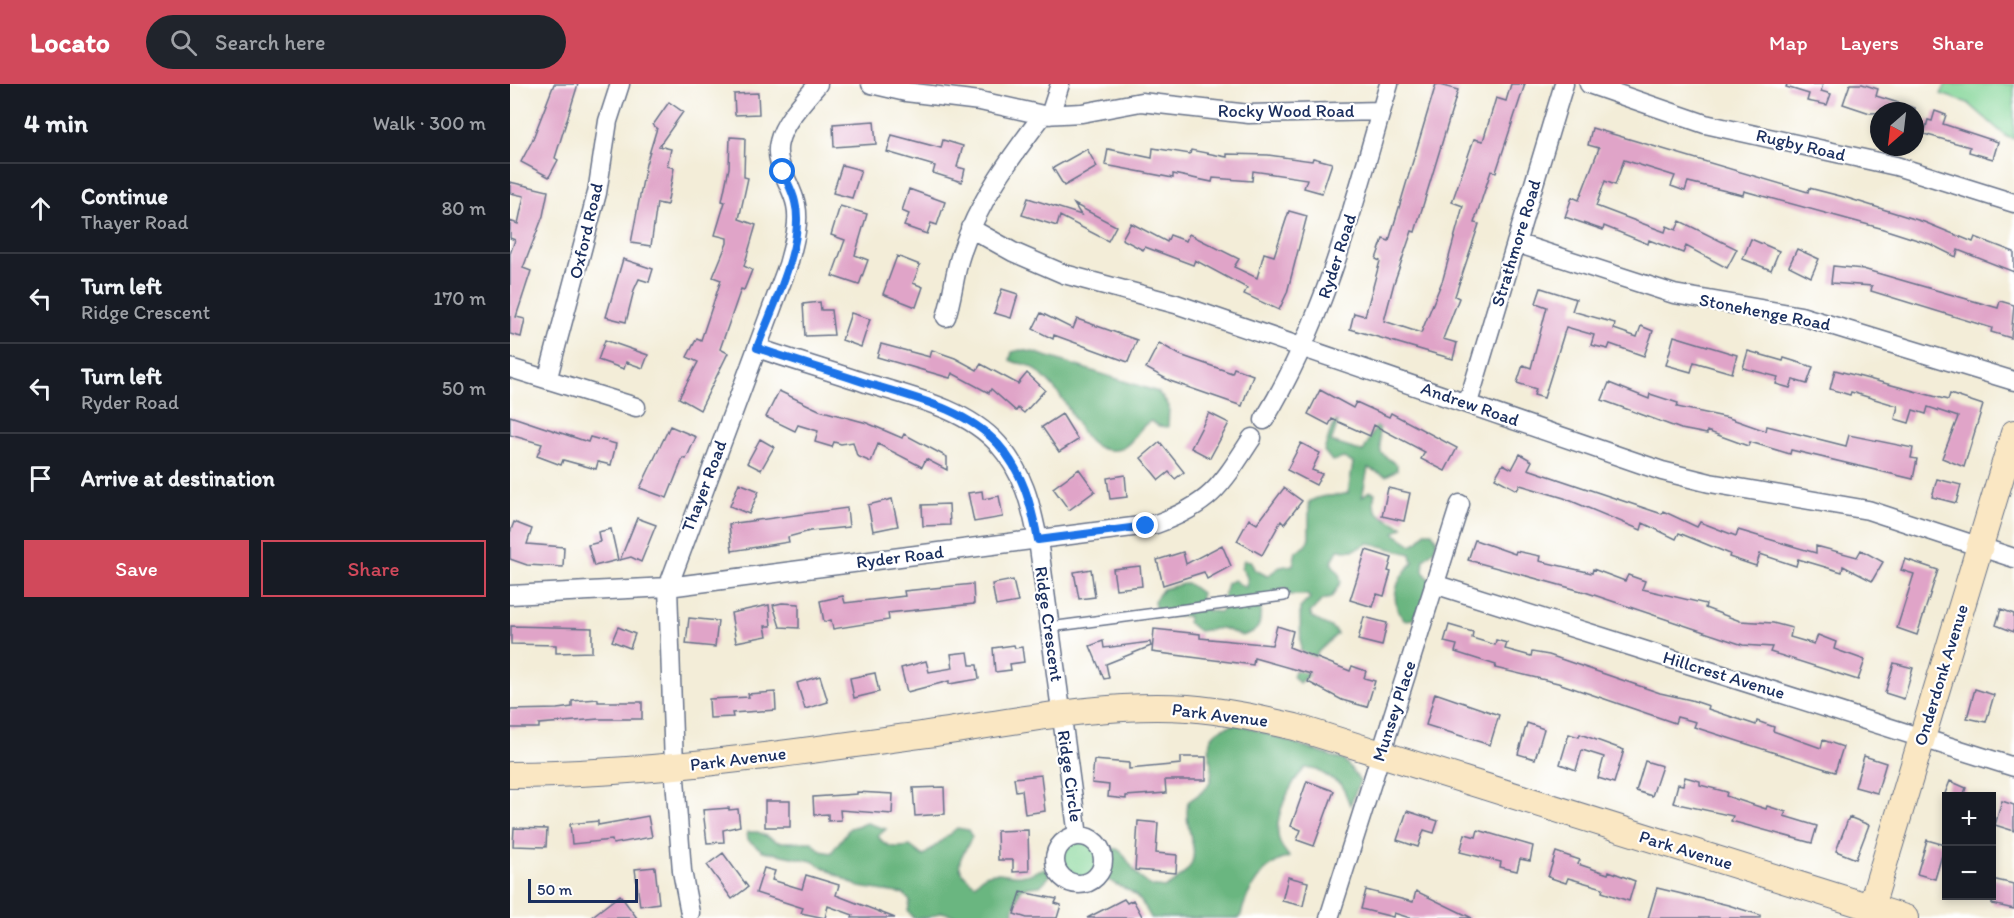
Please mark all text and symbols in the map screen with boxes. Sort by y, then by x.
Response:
search box [146,15,566,69]
text: Locato [30,25,110,59]
icon: search [167,26,200,59]
text: Search here [215,29,325,56]
text: Map [1769,30,1808,55]
text: Layers [1841,30,1899,55]
text: Share [1932,30,1984,55]
street label: Rocky Wood Road [1218,100,1355,122]
north arrow [1870,102,1924,156]
text: 4 min [24,107,88,139]
text: Walk · 300 m [373,111,486,135]
street label: Rugby Road [1754,124,1848,166]
route start [769,158,795,184]
street label: Strathmore Road [1486,177,1546,309]
street label: Oxford Road [564,180,608,281]
text: Continue [81,183,168,210]
icon: ahead [24,192,57,225]
text: 80 m [441,196,486,220]
text: Thayer Road [81,210,188,234]
street label: Ryder Road [1313,211,1361,301]
text: Turn left [81,273,162,300]
icon: left [24,282,57,315]
text: 170 m [433,286,486,310]
street label: Stonehenge Road [1697,288,1833,336]
text: Ridge Crescent [81,300,210,324]
text: Turn left [81,363,162,390]
icon: left [24,372,57,405]
text: 50 m [442,376,486,400]
street label: Andrew Road [1418,377,1522,431]
text: Ryder Road [81,390,179,414]
street label: Thayer Road [676,437,732,535]
icon: arrive [24,462,57,495]
text: Arrive at destination [81,465,275,492]
route end [1132,512,1158,538]
button: Save [24,540,249,597]
button: Share [261,540,486,597]
street label: Ryder Road [855,541,945,573]
street label: Ridge Crescent [1030,565,1068,683]
street label: Onderdonk Avenue [1909,601,1973,749]
street label: Hillcrest Avenue [1660,646,1788,704]
street label: Munsey Place [1367,658,1421,764]
street label: Park Avenue [1171,698,1269,732]
street label: Ridge Circle [1053,729,1087,823]
street label: Park Avenue [689,742,787,776]
map controls [1942,792,1996,900]
button: + [1942,792,1996,846]
street label: Park Avenue [1637,825,1735,875]
button: − [1942,846,1996,900]
scale bar [528,876,638,904]
text: 50 m [537,880,572,899]

